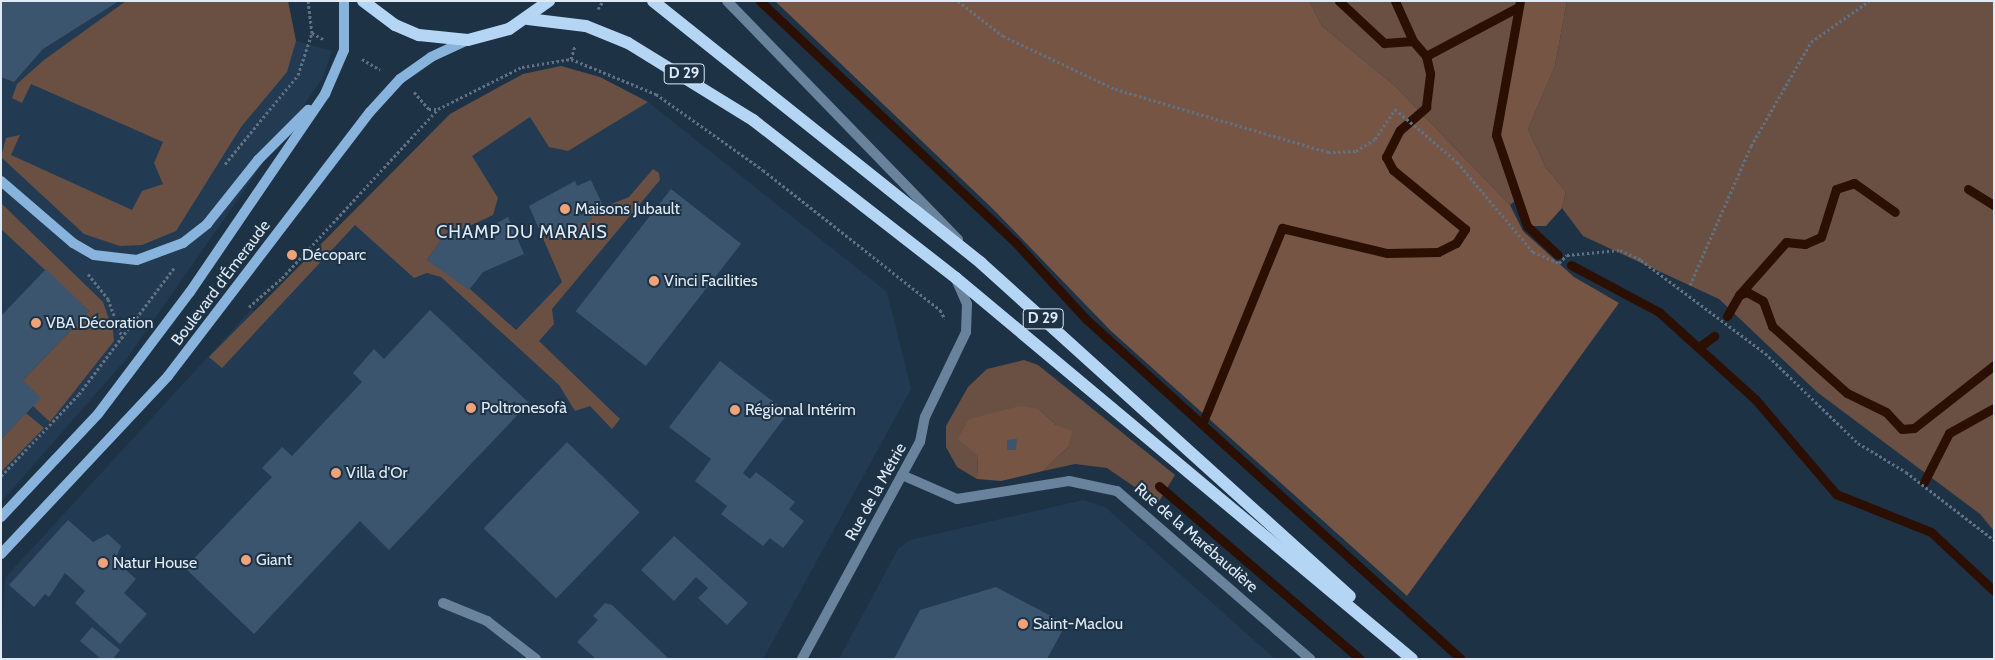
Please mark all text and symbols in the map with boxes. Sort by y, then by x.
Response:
road number: D 29 [663,62,705,86]
place label: Maisons Jubault [575,199,680,219]
marker: Maisons Jubault [559,203,571,215]
street label: Boulevard d'Émeraude [168,217,274,349]
district label: CHAMP DU MARAIS [434,221,610,243]
place label: Décoparc [302,245,366,265]
marker: Décoparc [286,249,298,261]
place label: Vinci Facilities [664,271,758,291]
marker: Vinci Facilities [648,275,660,287]
road number: D 29 [1022,306,1064,332]
place label: VBA Décoration [46,313,153,333]
marker: VBA Décoration [30,317,42,329]
place label: Poltronesofà [481,398,567,418]
place label: Régional Intérim [745,400,856,420]
marker: Poltronesofà [465,402,477,414]
marker: Régional Intérim [729,404,741,416]
street label: Rue de la Métrie [841,440,911,544]
place label: Villa d'Or [346,463,408,483]
marker: Villa d'Or [330,467,342,479]
street label: Rue de la Marébaudière [1130,479,1262,597]
place label: Giant [256,550,292,570]
place label: Natur House [113,553,197,573]
marker: Giant [240,554,252,566]
marker: Natur House [97,557,109,569]
place label: Saint-Maclou [1033,614,1123,634]
marker: Saint-Maclou [1017,618,1029,630]

